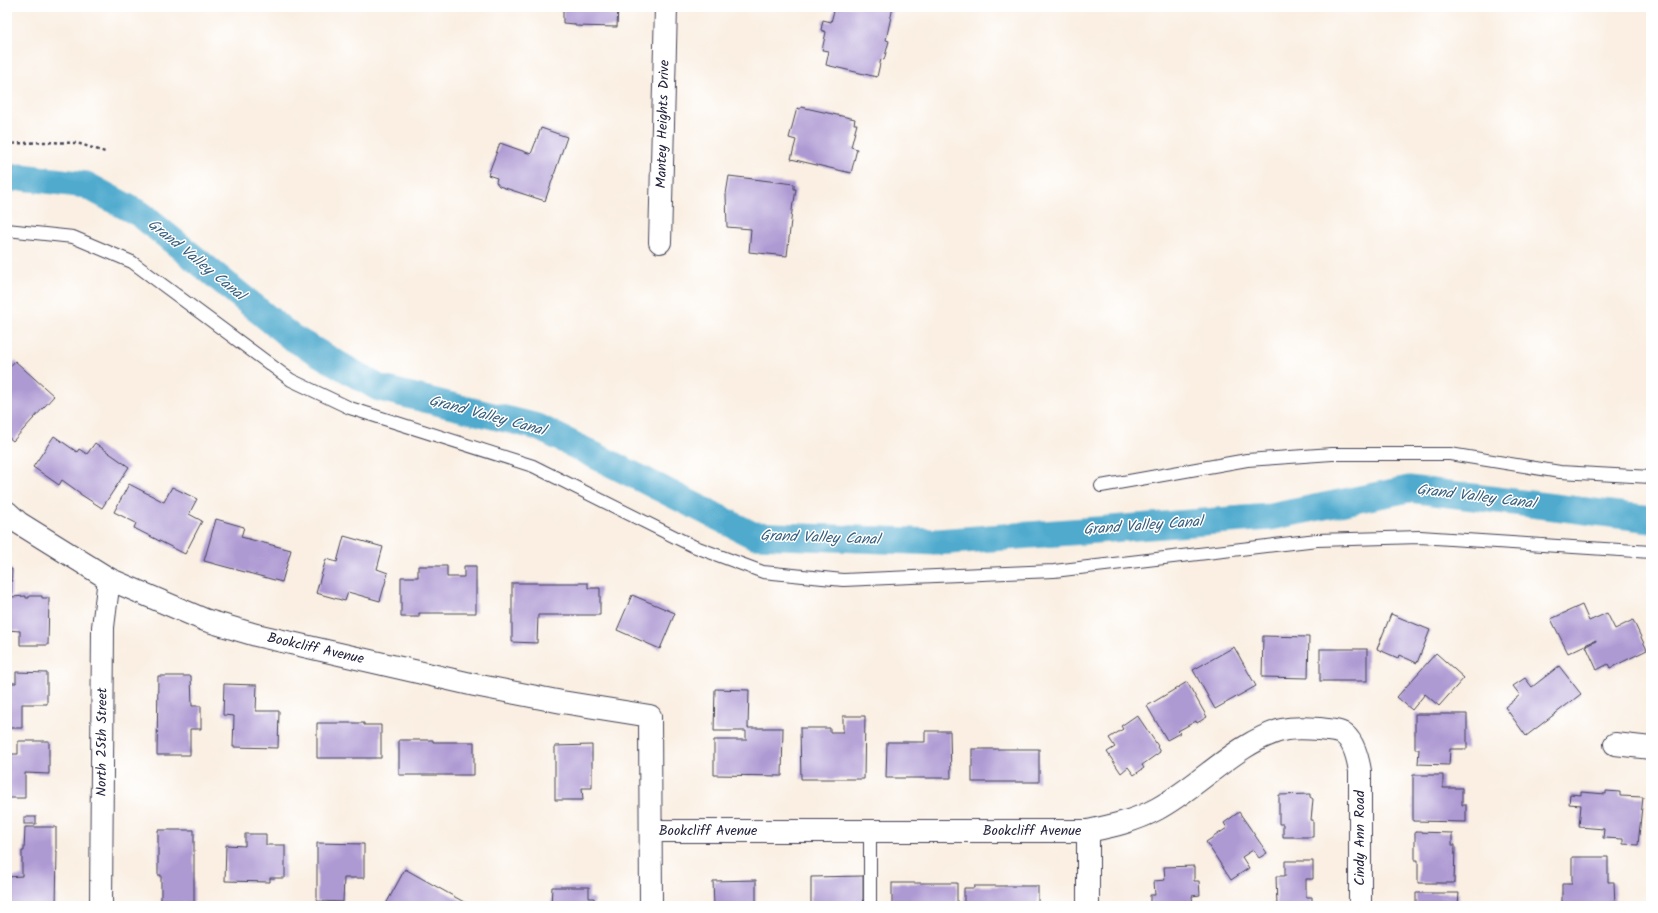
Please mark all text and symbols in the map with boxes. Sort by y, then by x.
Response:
street label: Mantey Heights Drive [650,59,676,189]
water label: Grand Valley Canal [142,213,253,309]
water label: Grand Valley Canal [426,389,551,444]
water label: Grand Valley Canal [1415,478,1540,517]
water label: Grand Valley Canal [1083,510,1207,542]
water label: Grand Valley Canal [760,524,883,552]
street label: Bookcliff Avenue [265,627,367,670]
street label: North 25th Street [91,687,114,796]
street label: Cindy Ann Road [1349,789,1371,886]
street label: Bookcliff Avenue [659,820,758,842]
street label: Bookcliff Avenue [983,820,1082,842]

